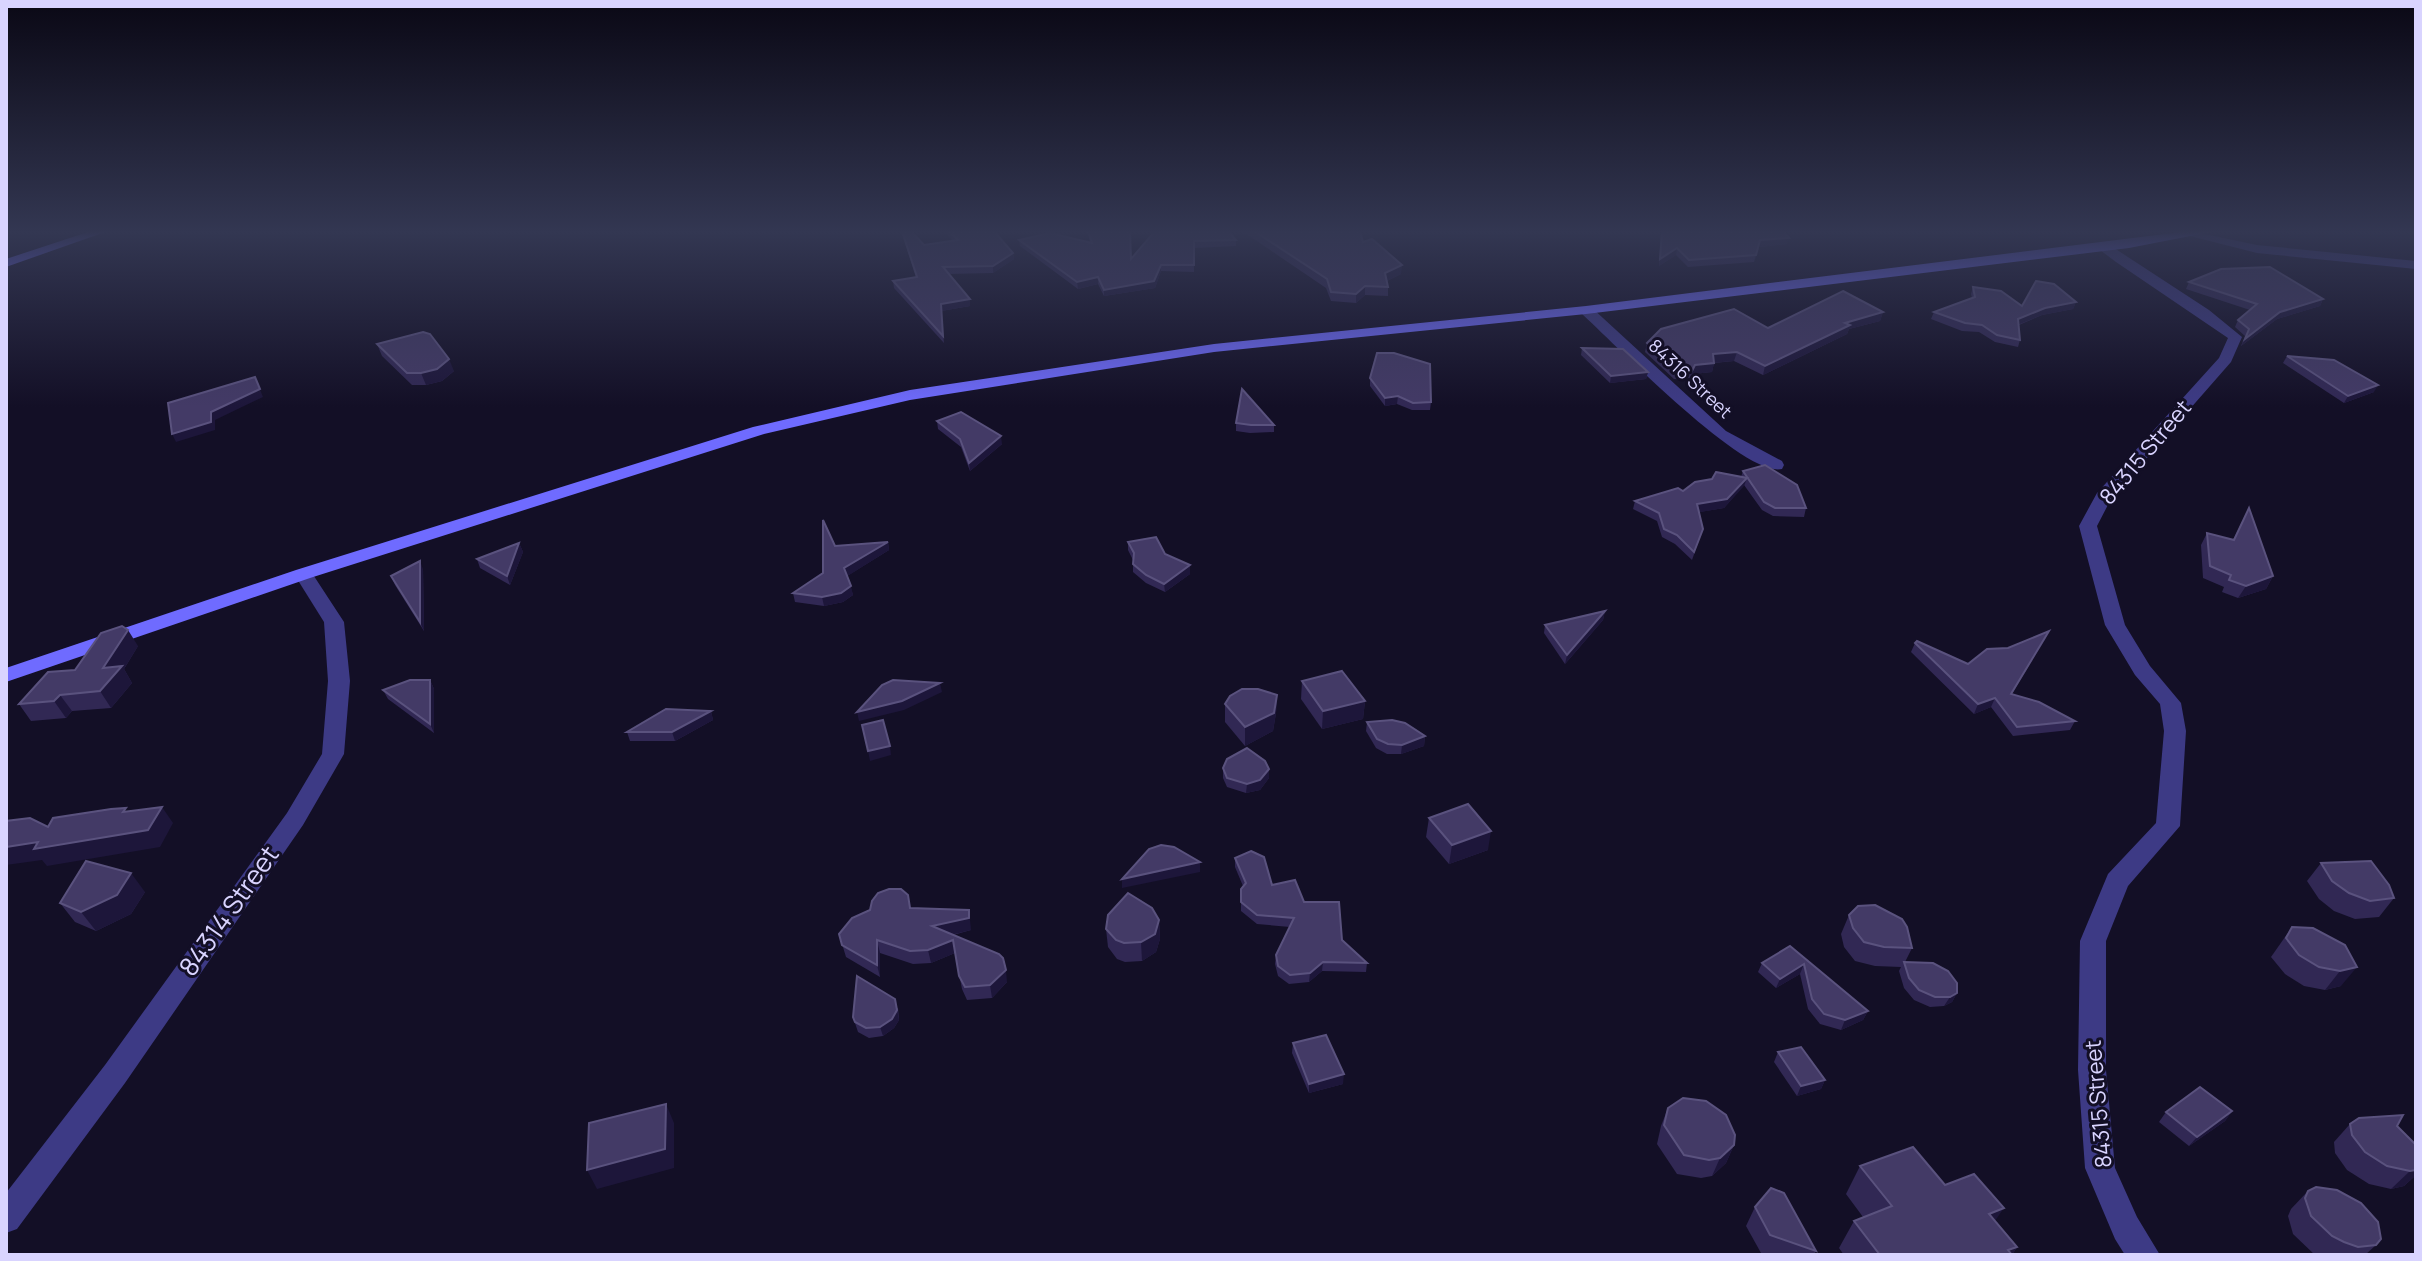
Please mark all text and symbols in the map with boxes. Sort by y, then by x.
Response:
street label: 84316 Street [1644,333,1738,423]
street label: 84315 Street [2092,393,2198,511]
street label: 84314 Street [170,838,286,983]
street label: 84315 Street [2077,1039,2119,1169]

